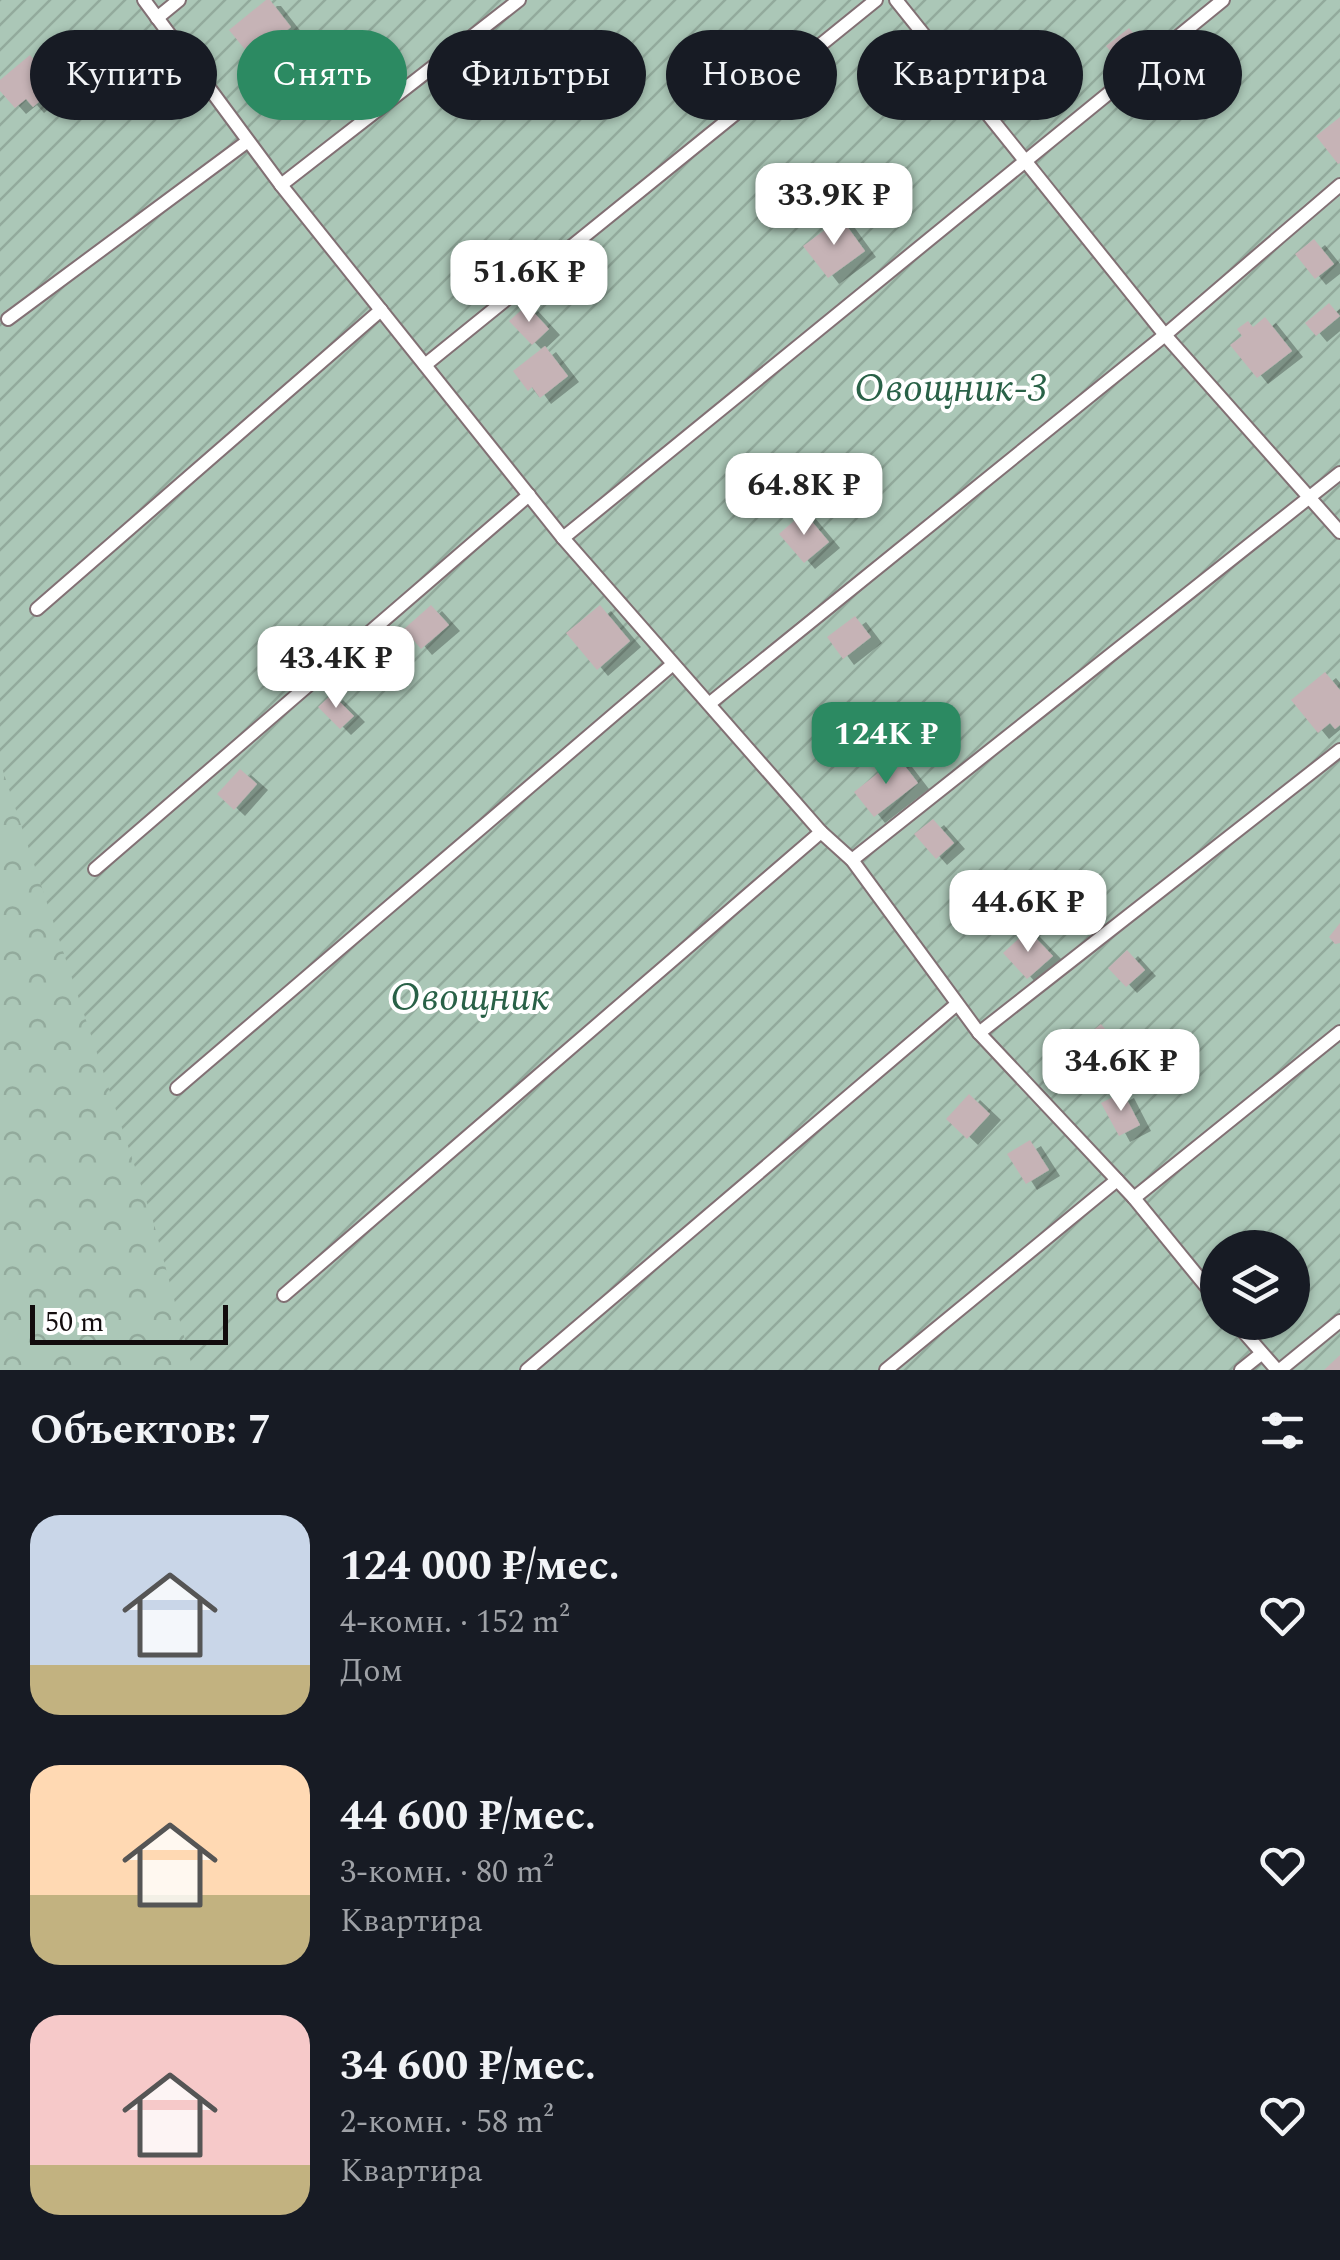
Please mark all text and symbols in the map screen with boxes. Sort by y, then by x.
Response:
chip: Купить [30,30,217,120]
chip: Снять [237,30,407,120]
chip: Фильтры [427,30,646,120]
chip: Новое [666,30,837,120]
chip: Квартира [857,30,1083,120]
chip: Дом [1103,30,1242,120]
pin: 33.9K ₽ [742,163,926,248]
text: 33.9K ₽ [777,171,891,220]
pin: 51.6K ₽ [437,240,621,325]
text: 51.6K ₽ [472,248,586,297]
park label: Овощник-3 [854,359,1048,420]
pin: 64.8K ₽ [712,453,896,538]
text: 64.8K ₽ [747,461,861,510]
pin: 43.4K ₽ [244,626,428,711]
text: 43.4K ₽ [279,634,393,683]
pin: 124K ₽ [805,702,967,787]
text: 124K ₽ [834,710,938,759]
pin: 44.6K ₽ [936,870,1120,955]
text: 44.6K ₽ [971,878,1085,927]
park label: Овощник [390,968,550,1029]
pin: 34.6K ₽ [1029,1029,1213,1114]
text: 34.6K ₽ [1064,1037,1178,1086]
map controls [1200,1230,1310,1340]
button: layers [1200,1230,1310,1340]
scale bar [30,1300,228,1344]
text: 50 m [45,1301,104,1344]
text: Объектов: 7 [30,1399,271,1462]
icon: filters [1255,1403,1310,1458]
text: 124 000 ₽/мес. [340,1535,620,1598]
icon: home [110,1555,230,1675]
icon: heart [1255,1588,1310,1643]
text: 4-комн. · 152 m² [340,1598,570,1647]
text: Дом [340,1647,403,1696]
text: 44 600 ₽/мес. [340,1785,596,1848]
icon: home [110,1805,230,1925]
icon: heart [1255,1838,1310,1893]
text: 3-комн. · 80 m² [340,1848,554,1897]
text: Квартира [340,1897,483,1946]
text: 34 600 ₽/мес. [340,2035,596,2098]
icon: home [110,2055,230,2175]
icon: heart [1255,2088,1310,2143]
text: 2-комн. · 58 m² [340,2098,554,2147]
text: Квартира [340,2147,483,2196]

